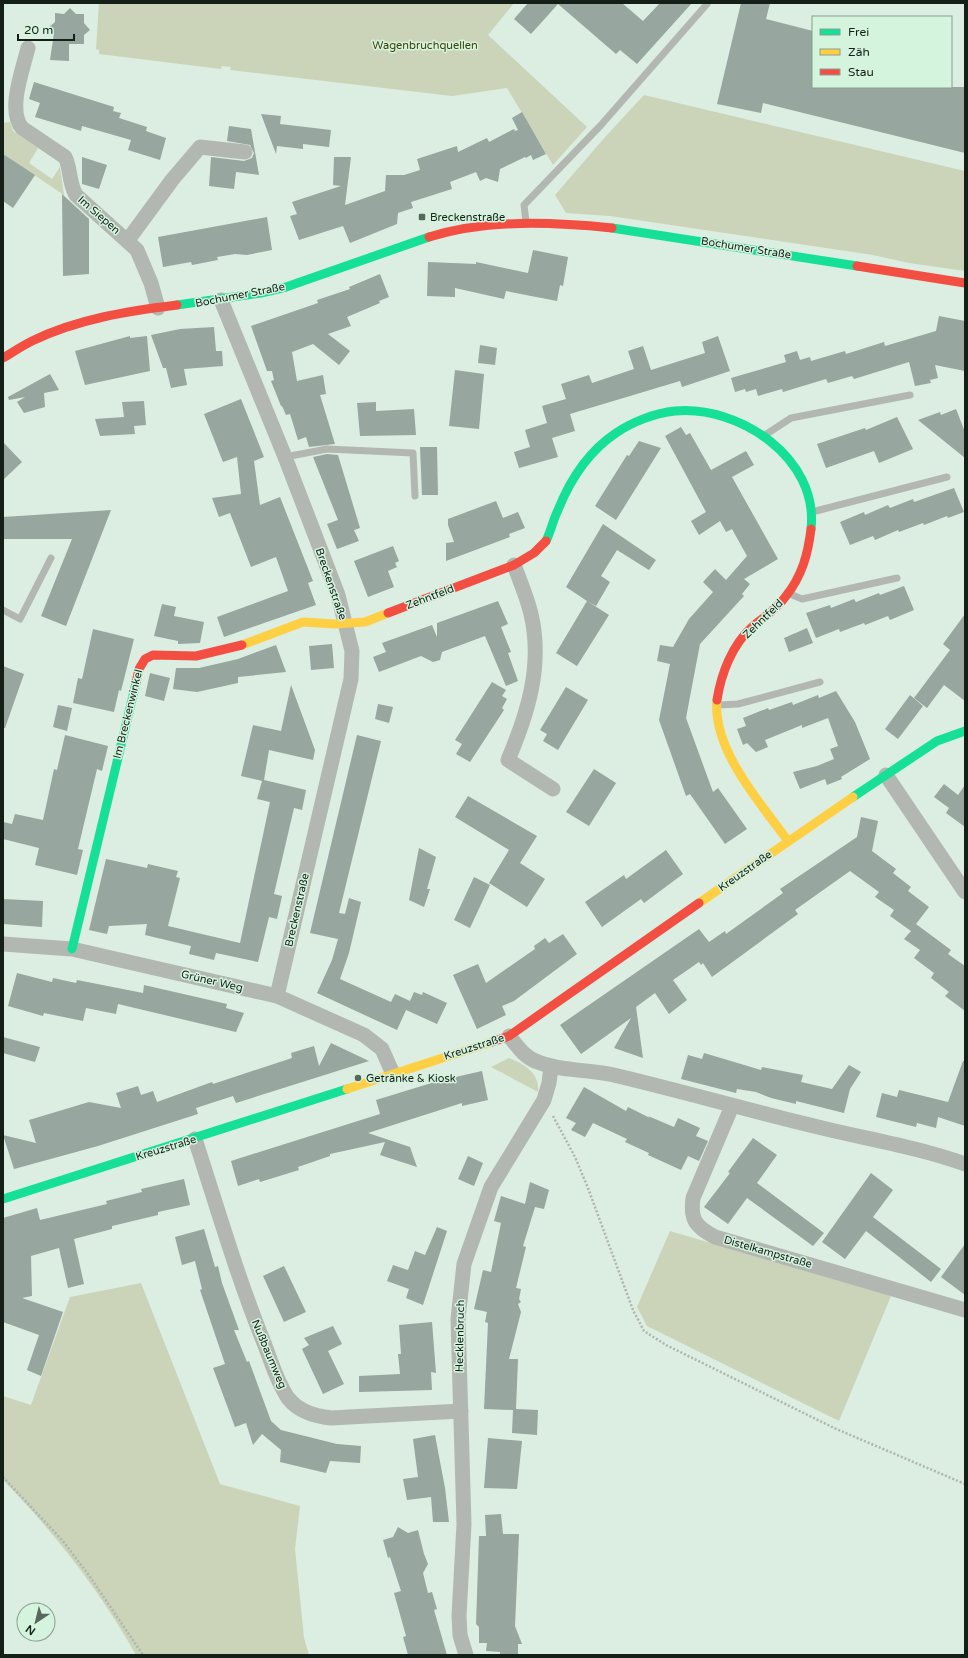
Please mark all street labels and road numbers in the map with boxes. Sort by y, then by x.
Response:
street label: Im Siepen [75,193,123,237]
street label: Bochumer Straße [700,234,792,262]
street label: Bochumer Straße [194,280,286,310]
street label: Breckenstraße [313,546,349,622]
street label: Zehntfeld [404,582,456,612]
street label: Zehntfeld [740,597,786,641]
street label: Im Breckenwinkel [111,668,145,760]
street label: Kreuzstraße [716,848,774,894]
street label: Breckenstraße [282,872,312,948]
street label: Grüner Weg [180,968,244,994]
street label: Kreuzstraße [442,1031,506,1063]
street label: Kreuzstraße [134,1133,198,1163]
street label: Distelkampstraße [722,1233,814,1271]
street label: Hecklenbruch [453,1300,467,1372]
street label: Nußbaumweg [249,1318,289,1390]

